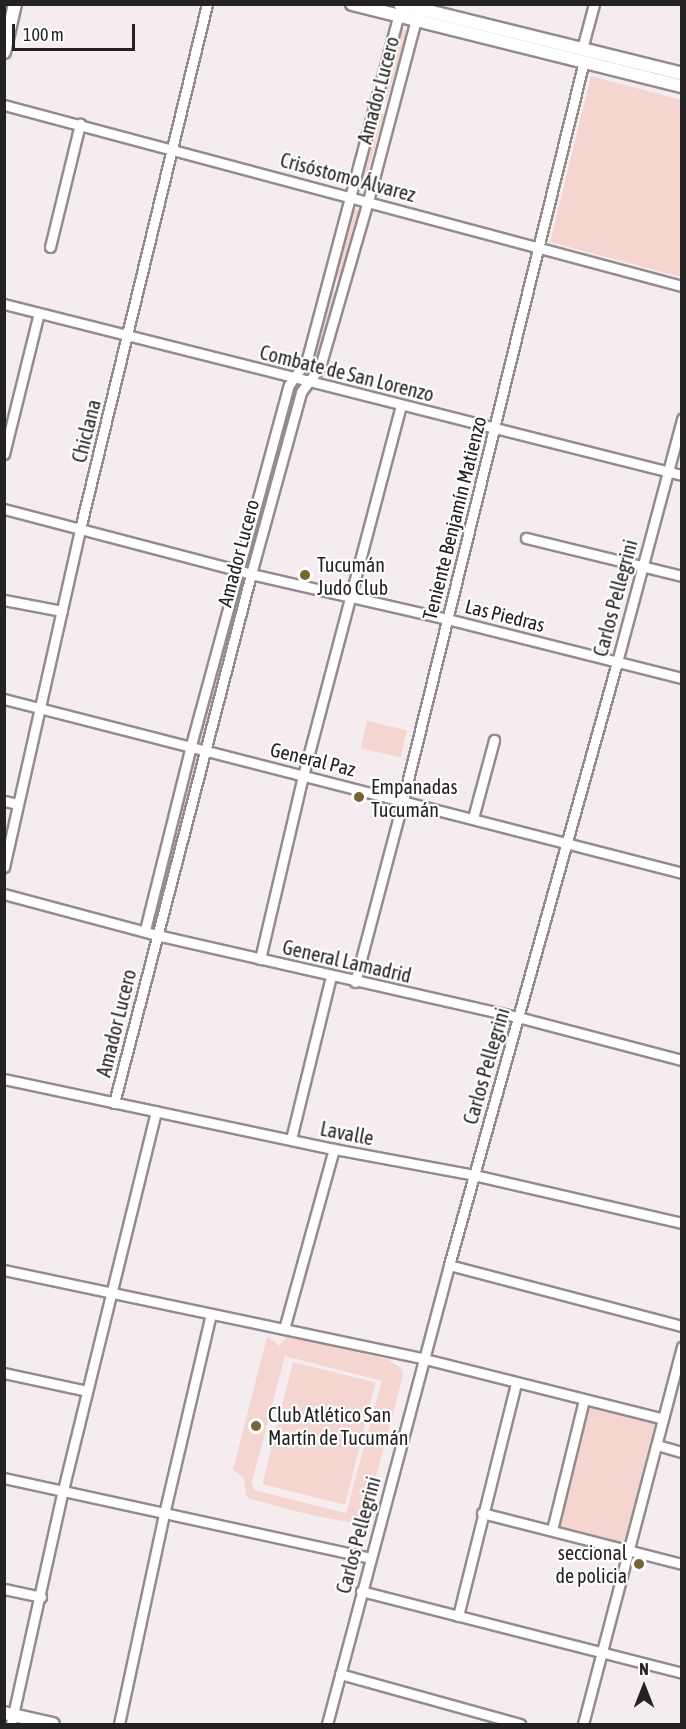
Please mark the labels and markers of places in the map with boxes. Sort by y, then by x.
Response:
place label: Tucumán Judo Club [317,552,388,599]
marker: Tucumán Judo Club [298,568,312,582]
place label: Empanadas Tucumán [371,774,458,821]
marker: Empanadas Tucumán [352,790,366,804]
place label: Club Atlético San Martín de Tucumán [268,1402,408,1449]
marker: Club Atlético San Martín de Tucumán [249,1419,263,1433]
place label: seccional de policia [556,1540,627,1587]
marker: seccional de policia [632,1557,646,1571]

